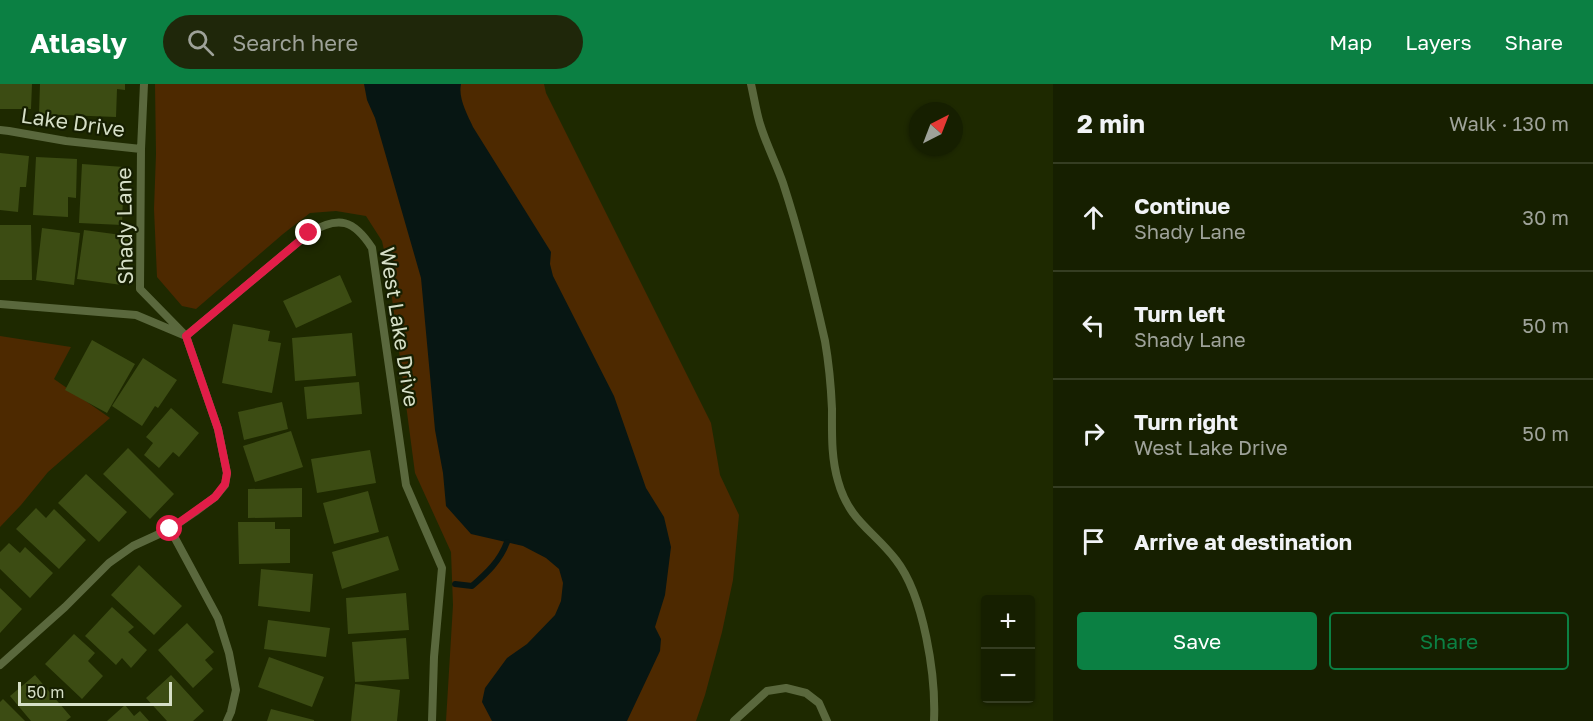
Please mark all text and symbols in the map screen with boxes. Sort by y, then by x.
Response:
search box [163,15,583,69]
text: Atlasly [30,26,127,59]
icon: search [184,26,217,59]
text: Search here [232,29,358,56]
text: Map [1329,29,1372,55]
text: Layers [1405,29,1472,55]
text: Share [1505,29,1563,55]
street label: Lake Drive [19,102,127,142]
north arrow [909,102,963,156]
text: 2 min [1077,108,1145,139]
text: Walk · 130 m [1449,111,1569,135]
street label: Shady Lane [110,167,138,285]
text: Continue [1134,192,1230,219]
icon: ahead [1077,201,1110,234]
text: 30 m [1522,205,1569,229]
route end [295,219,321,245]
text: Shady Lane [1134,219,1246,243]
street label: West Lake Drive [375,245,425,409]
text: Turn left [1134,300,1225,327]
icon: left [1077,309,1110,342]
text: 50 m [1522,313,1569,337]
text: Shady Lane [1134,327,1246,351]
text: Turn right [1134,408,1238,435]
icon: right [1077,417,1110,450]
text: 50 m [1522,421,1569,445]
text: West Lake Drive [1134,435,1288,459]
route start [156,515,182,541]
icon: arrive [1077,525,1110,558]
text: Arrive at destination [1134,528,1352,555]
map controls [981,595,1035,703]
button: + [981,595,1035,649]
button: Save [1077,612,1317,670]
button: Share [1329,612,1569,670]
button: − [981,649,1035,703]
scale bar [18,679,172,706]
text: 50 m [27,682,64,702]

